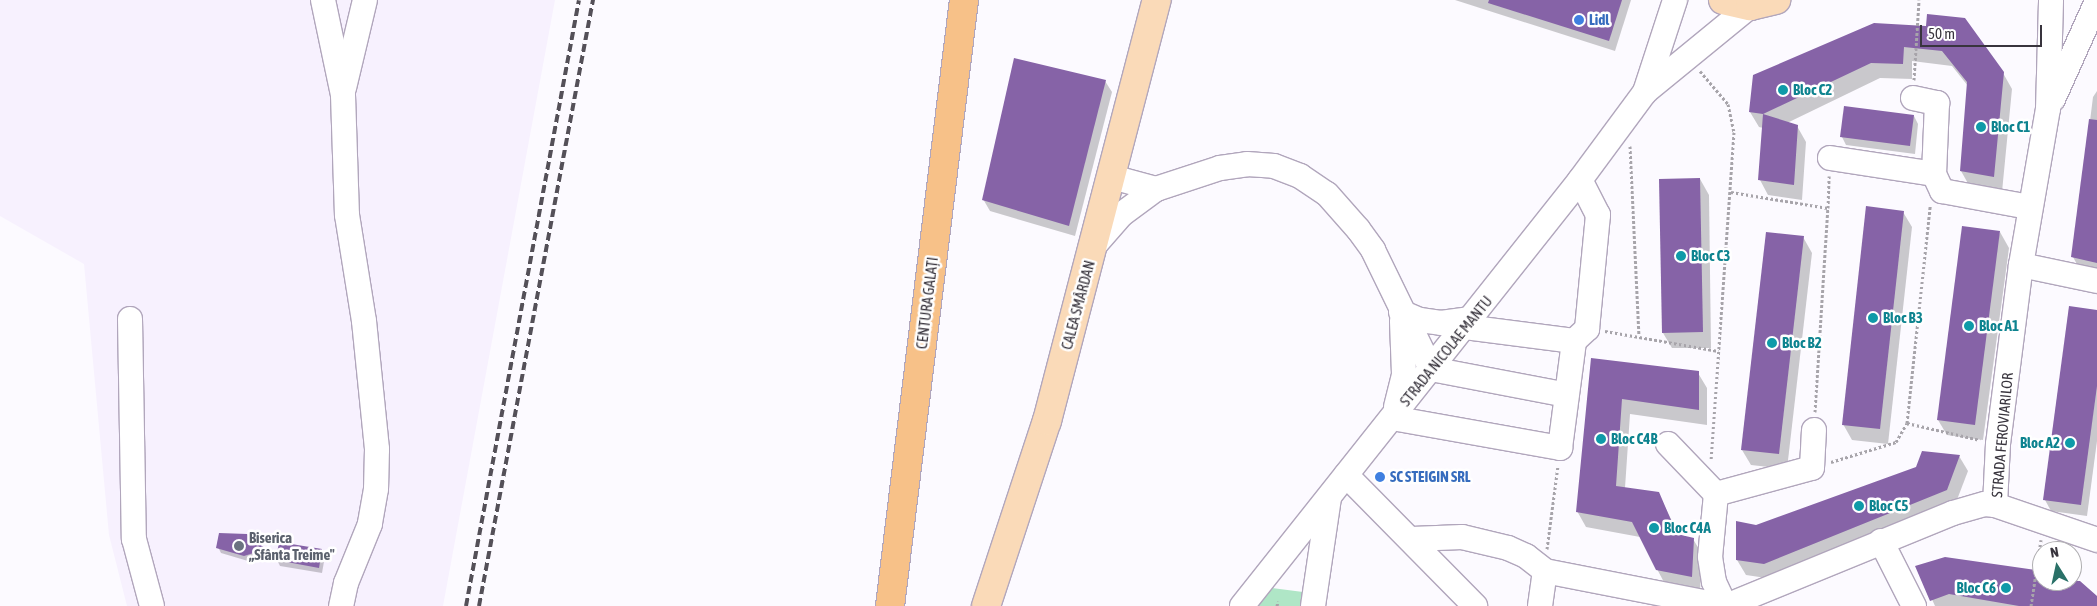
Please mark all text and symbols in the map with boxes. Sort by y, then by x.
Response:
place label: Lidl [1589,11,1609,29]
marker: Lidl [1573,14,1585,26]
scale bar [1922,15,2044,47]
text: 50 m [1928,25,1955,42]
place label: Bloc C2 [1793,81,1832,99]
marker: Bloc C2 [1777,84,1789,96]
place label: Bloc C1 [1991,118,2030,136]
marker: Bloc C1 [1975,121,1987,133]
place label: Bloc C3 [1691,247,1730,265]
marker: Bloc C3 [1675,250,1687,262]
street label: CENTURA GALAȚI [912,256,942,350]
street label: CALEA SMÂRDAN [1057,258,1099,352]
street label: STRADA NICOLAE MANTU [1396,292,1496,410]
place label: Bloc B3 [1883,309,1923,327]
marker: Bloc B3 [1867,312,1879,324]
place label: Bloc A1 [1979,317,2019,335]
marker: Bloc A1 [1963,320,1975,332]
place label: Bloc B2 [1782,334,1822,352]
marker: Bloc B2 [1766,337,1778,349]
street label: STRADA FEROVIARILOR [1988,372,2016,498]
place label: Bloc C4B [1611,430,1657,448]
marker: Bloc C4B [1595,433,1607,445]
place label: Bloc A2 [2020,434,2060,452]
marker: Bloc A2 [2064,437,2076,449]
place label: SC STEIGIN SRL [1390,468,1470,486]
marker: SC STEIGIN SRL [1374,471,1386,483]
place label: Bloc C5 [1869,497,1908,515]
marker: Bloc C5 [1853,500,1865,512]
place label: Bloc C4A [1664,519,1711,537]
marker: Bloc C4A [1648,522,1660,534]
place label: Biserica „Sfânta Treime" [249,528,335,563]
marker: Biserica „Sfânta Treime" [233,540,245,552]
north arrow [2032,541,2082,591]
text: N [2049,544,2060,561]
place label: Bloc C6 [1957,579,1996,597]
marker: Bloc C6 [2000,582,2012,594]

